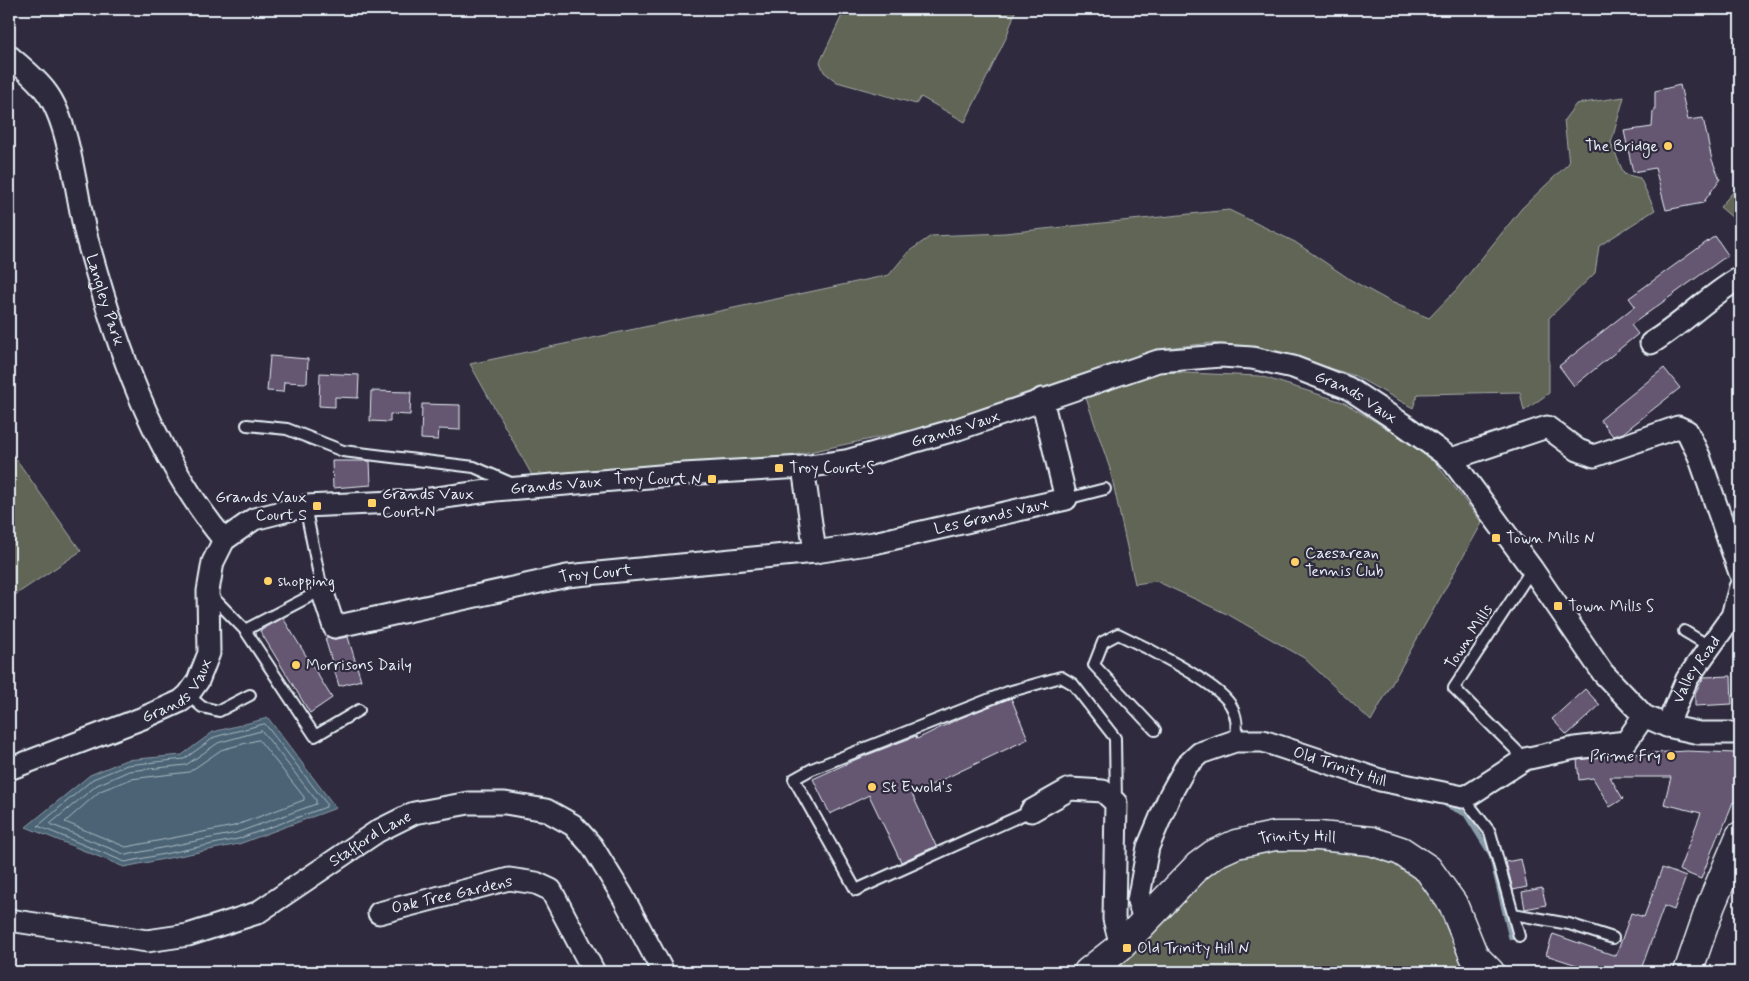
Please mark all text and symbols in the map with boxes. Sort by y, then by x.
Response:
place label: The Bridge [1585,136,1658,158]
marker: The Bridge [1662,140,1674,152]
street label: Langley Park [81,252,130,349]
street label: Grands Vaux [1312,366,1401,428]
street label: Grands Vaux [909,405,1003,452]
place label: Troy Court S [789,458,874,479]
marker: Troy Court S [773,462,785,474]
place label: Troy Court N [614,469,702,490]
street label: Grands Vaux [509,470,603,499]
marker: Troy Court N [706,473,718,485]
place label: Grands Vaux Court N [382,484,474,523]
place label: Grands Vaux Court S [215,487,307,526]
street label: Les Grands Vaux [932,493,1051,539]
marker: Grands Vaux Court N [366,497,378,509]
marker: Grands Vaux Court S [311,500,323,512]
place label: Town Mills N [1506,528,1595,549]
marker: Town Mills N [1490,532,1502,544]
place label: Caesarean Tennis Club [1305,543,1383,582]
marker: Caesarean Tennis Club [1289,556,1301,568]
street label: Troy Court [557,559,633,588]
place label: shopping [278,571,335,592]
marker: shopping [262,575,274,587]
place label: Town Mills S [1568,596,1654,617]
street label: Town Mills [1440,600,1498,674]
marker: Town Mills S [1552,600,1564,612]
street label: Valley Road [1667,631,1725,706]
street label: Grands Vaux [138,655,216,728]
place label: Morrisons Daily [306,655,412,676]
marker: Morrisons Daily [290,659,302,671]
street label: Old Trinity Hill [1291,741,1389,792]
place label: Prime Fry [1590,746,1661,767]
marker: Prime Fry [1665,750,1677,762]
place label: St Ewold's [882,777,952,798]
marker: St Ewold's [866,781,878,793]
street label: Stafford Lane [325,806,415,872]
street label: Trinity Hill [1256,826,1337,850]
street label: Oak Tree Gardens [389,871,515,919]
place label: Old Trinity Hill N [1137,938,1250,959]
marker: Old Trinity Hill N [1121,942,1133,954]

